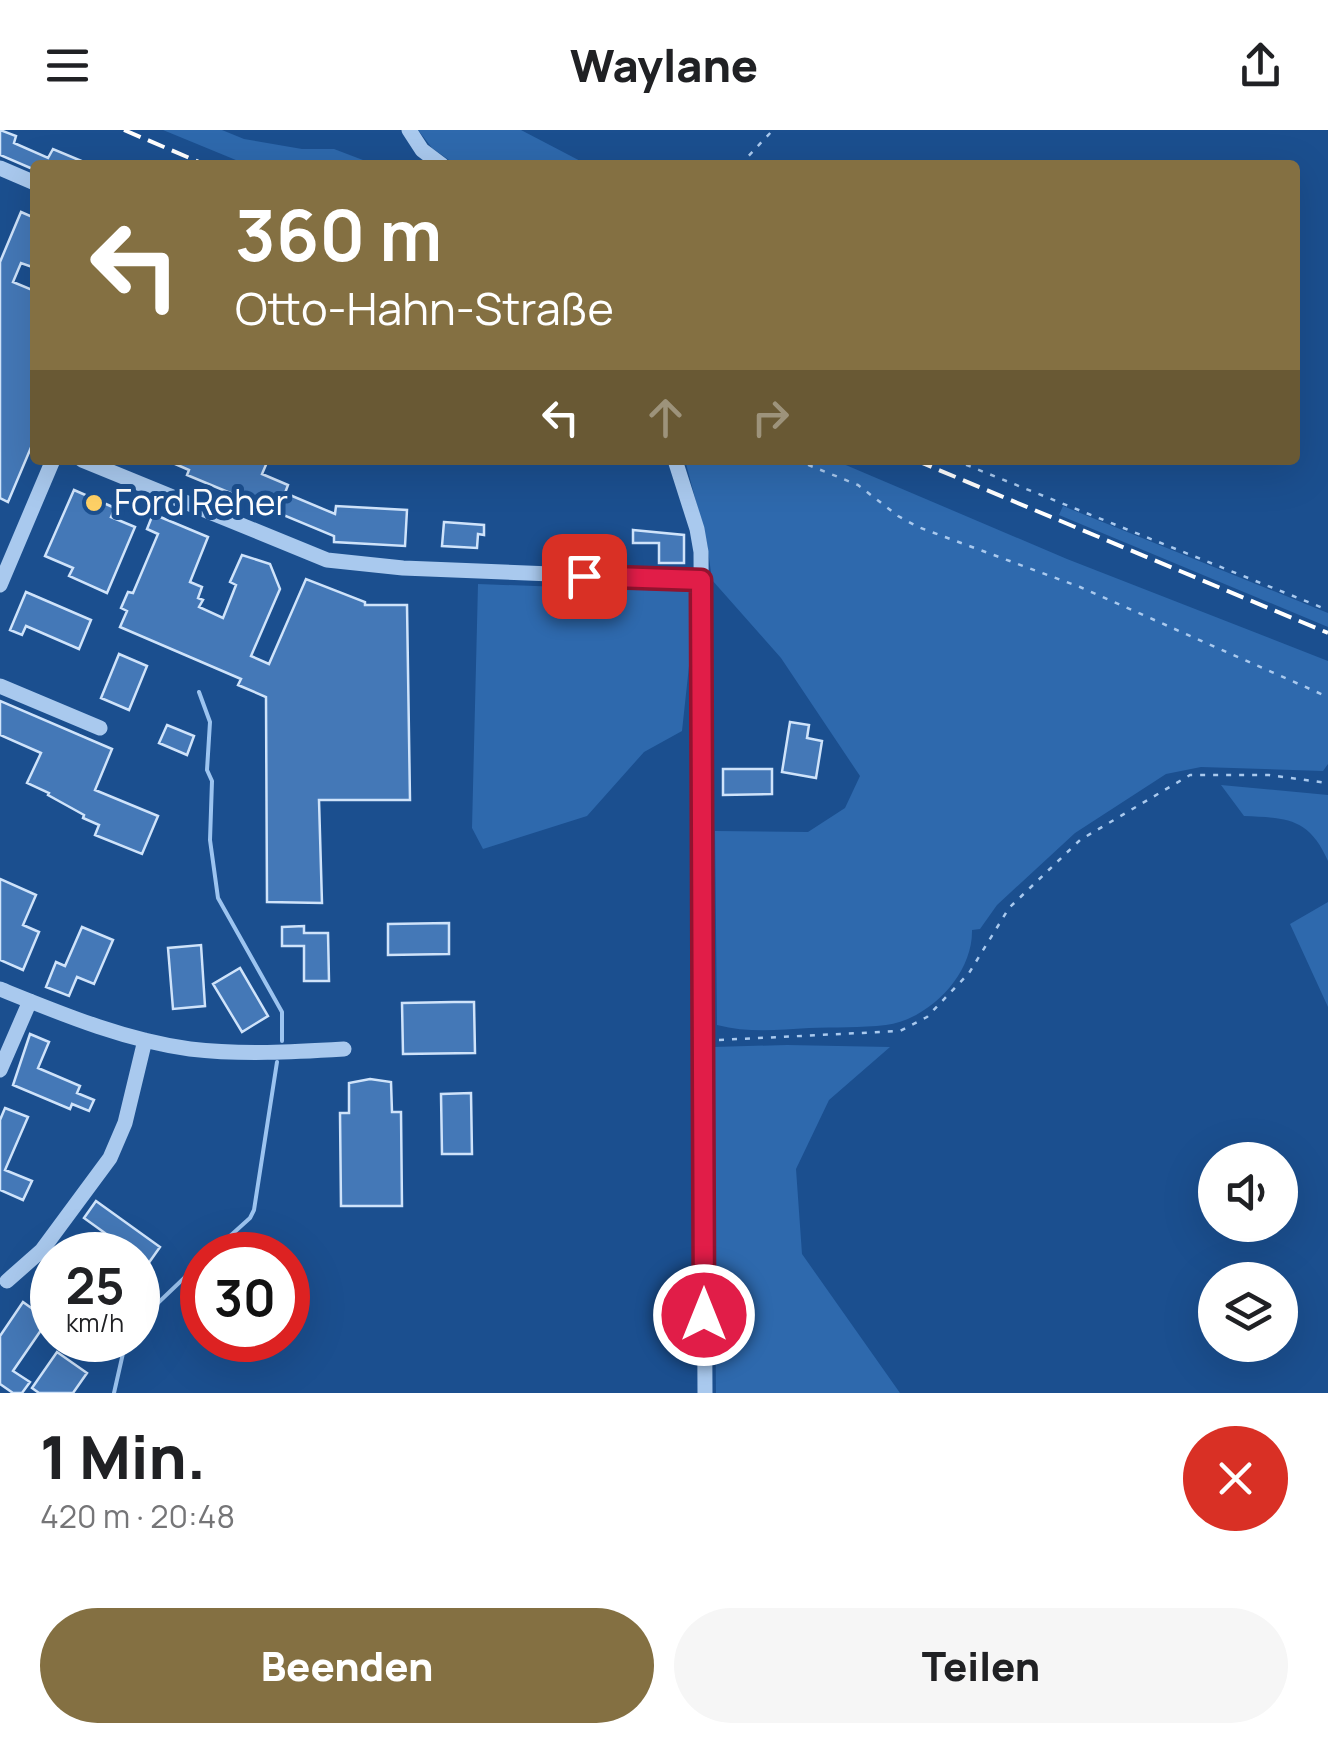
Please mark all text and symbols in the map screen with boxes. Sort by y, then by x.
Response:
text: Waylane [570,34,758,96]
icon: menu [40,38,95,93]
icon: share [1233,38,1288,93]
text: 360 m [235,186,442,282]
icon: left [70,200,200,330]
text: Otto-Hahn-Straße [235,277,614,339]
icon: left [533,390,588,445]
icon: ahead [638,390,693,445]
icon: right [743,390,798,445]
place label: Ford Reher [114,478,288,526]
marker: Ford Reher [83,492,105,514]
pin [542,534,627,619]
icon: arrive [557,549,612,604]
map controls [1198,1142,1298,1362]
button: sound [1198,1142,1298,1242]
speed limit sign: 30 [180,1232,310,1362]
text: 25 [65,1251,125,1319]
button: layers [1198,1262,1298,1362]
position arrow [652,1263,756,1367]
text: km/h [66,1305,124,1340]
text: 1 Min. [40,1415,206,1497]
button: close [1183,1426,1288,1531]
text: 420 m · 20:48 [40,1494,235,1538]
button: Beenden [40,1608,654,1723]
button: Teilen [674,1608,1288,1723]

